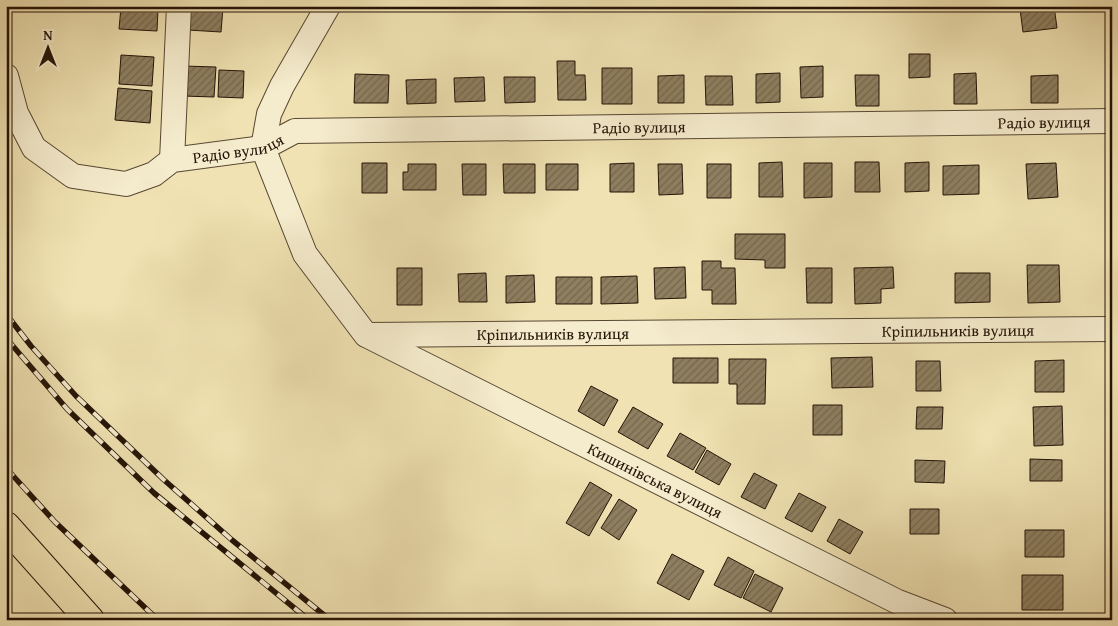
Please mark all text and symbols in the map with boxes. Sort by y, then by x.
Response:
north arrow [22,22,72,72]
text: N [43,25,53,45]
street label: Радіо вулиця [998,109,1091,134]
street label: Радіо вулиця [593,114,686,139]
street label: Радіо вулиця [191,127,288,169]
street label: Кріпильників вулиця [882,318,1034,343]
street label: Кріпильників вулиця [477,321,629,346]
street label: Кишинівська вулиця [583,436,727,524]

